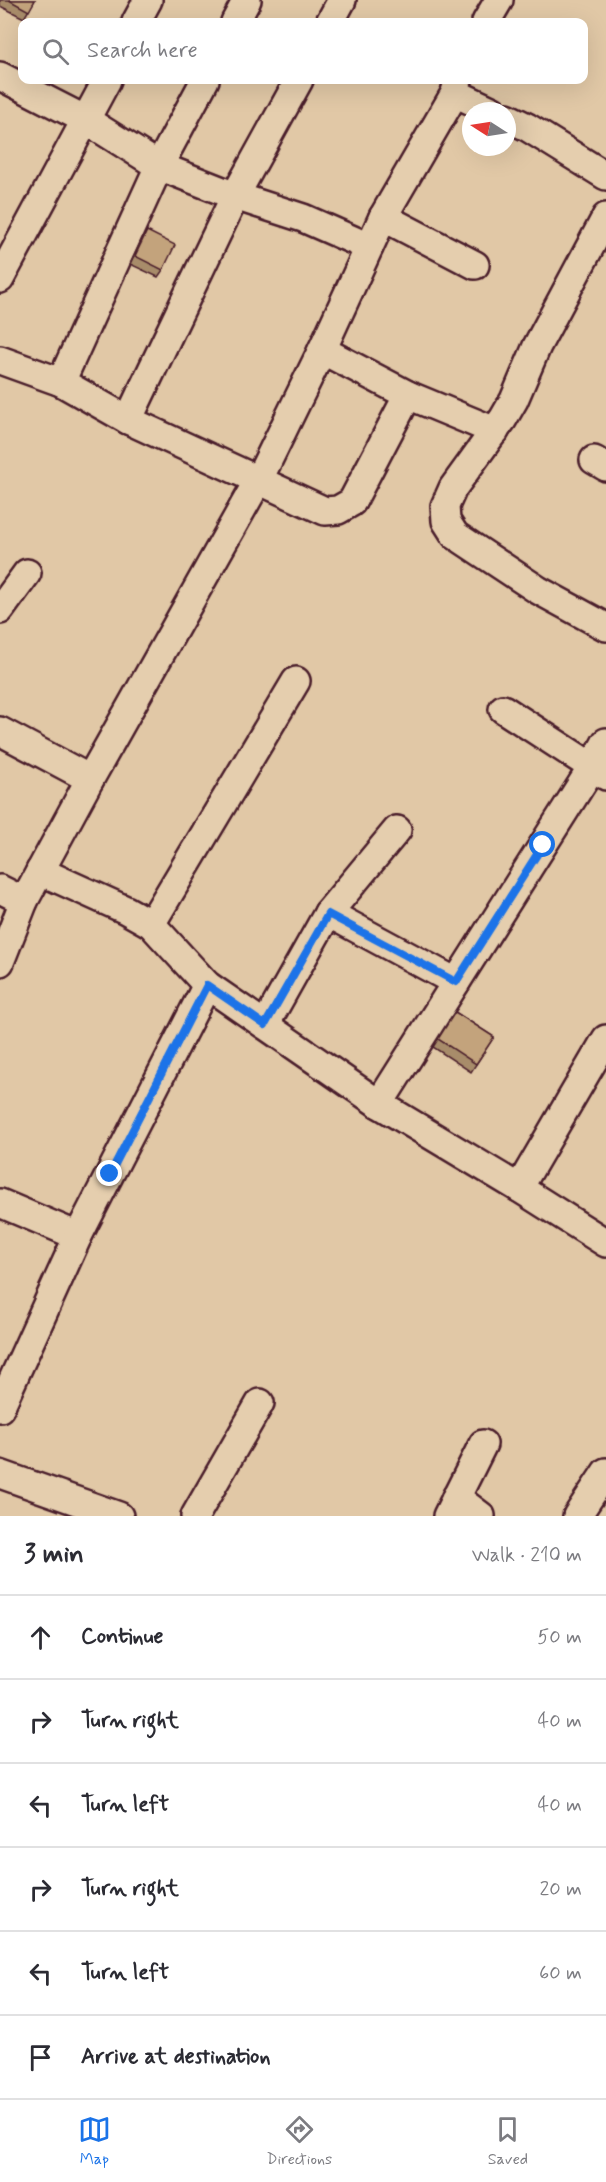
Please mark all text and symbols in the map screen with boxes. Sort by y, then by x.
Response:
search box [18,18,588,84]
icon: search [39,35,72,68]
text: Search here [87,37,198,65]
north arrow [462,102,516,156]
route start [529,831,555,857]
route end [96,1160,122,1186]
text: 3 min [24,1538,84,1572]
text: Walk · 210 m [472,1542,582,1569]
icon: ahead [24,1621,57,1654]
text: Continue [81,1623,163,1651]
text: 50 m [537,1624,582,1651]
icon: right [24,1705,57,1738]
text: Turn right [81,1707,179,1735]
text: 40 m [538,1708,582,1735]
icon: left [24,1789,57,1822]
text: Turn left [81,1791,169,1819]
text: 40 m [538,1792,582,1819]
icon: right [24,1873,57,1906]
text: Turn right [81,1875,179,1903]
text: 20 m [539,1876,582,1903]
icon: left [24,1957,57,1990]
text: Turn left [81,1959,169,1987]
text: 60 m [539,1960,582,1987]
icon: arrive [24,2041,57,2074]
text: Arrive at destination [81,2043,271,2071]
tab: Map [78,2113,111,2170]
tab: Directions [266,2113,332,2170]
tab: Saved [488,2113,528,2170]

